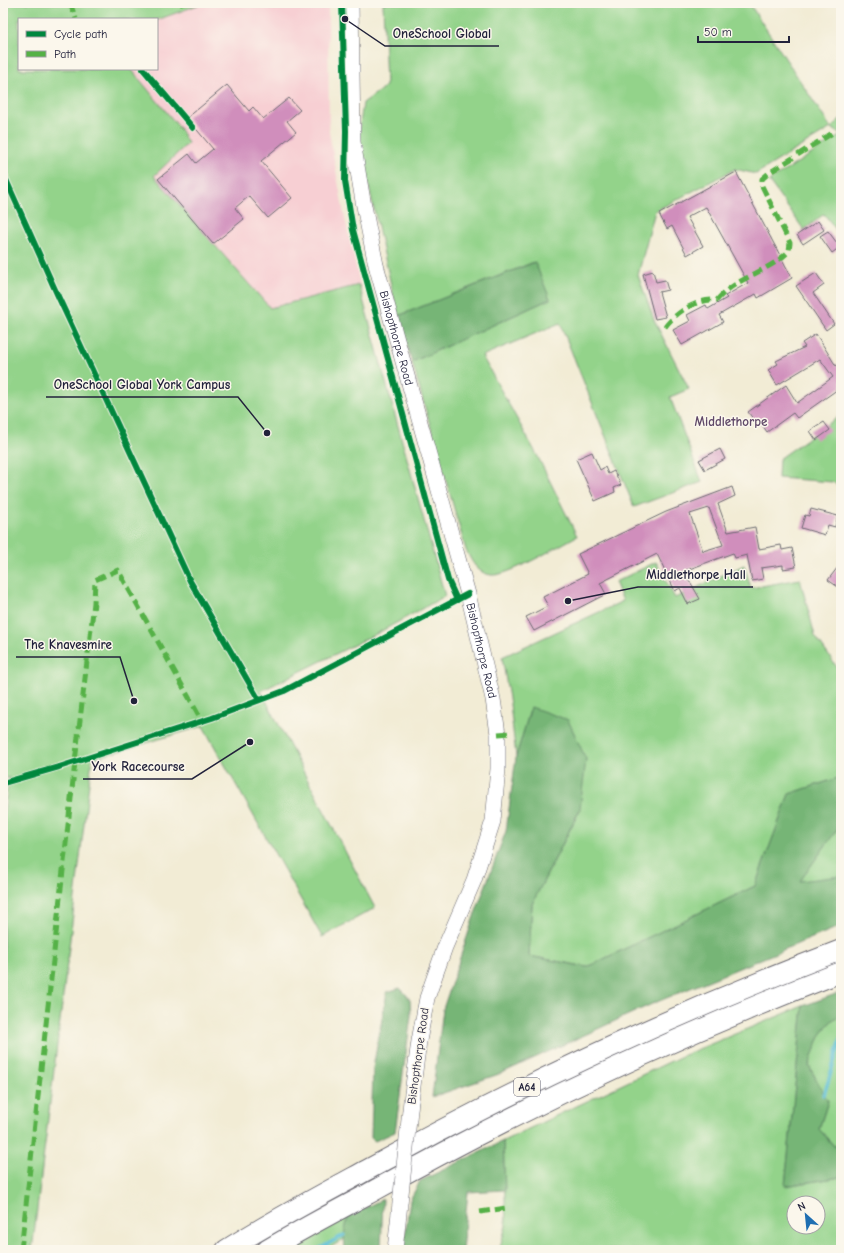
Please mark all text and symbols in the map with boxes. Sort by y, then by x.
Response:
legend [18,18,158,70]
scale bar [698,18,789,44]
callout: OneSchool Global [385,21,499,46]
text: 50 m [704,25,732,39]
text: OneSchool Global [393,26,491,41]
text: Cycle path [54,27,107,41]
text: Path [54,47,76,61]
street label: Bishopthorpe Road [377,289,416,387]
callout: OneSchool Global York Campus [46,372,238,397]
text: OneSchool Global York Campus [54,377,231,392]
district label: Middlethorpe [695,414,768,429]
callout: Middlethorpe Hall [638,562,753,587]
text: Middlethorpe Hall [646,567,746,582]
street label: Bishopthorpe Road [463,602,500,700]
callout: The Knavesmire [16,632,120,657]
text: The Knavesmire [24,637,112,652]
callout: York Racecourse [83,754,192,779]
text: York Racecourse [91,759,185,774]
street label: Bishopthorpe Road [404,1007,432,1105]
road number: A64 [514,1078,540,1096]
north arrow [786,1195,826,1235]
text: N [796,1199,808,1214]

